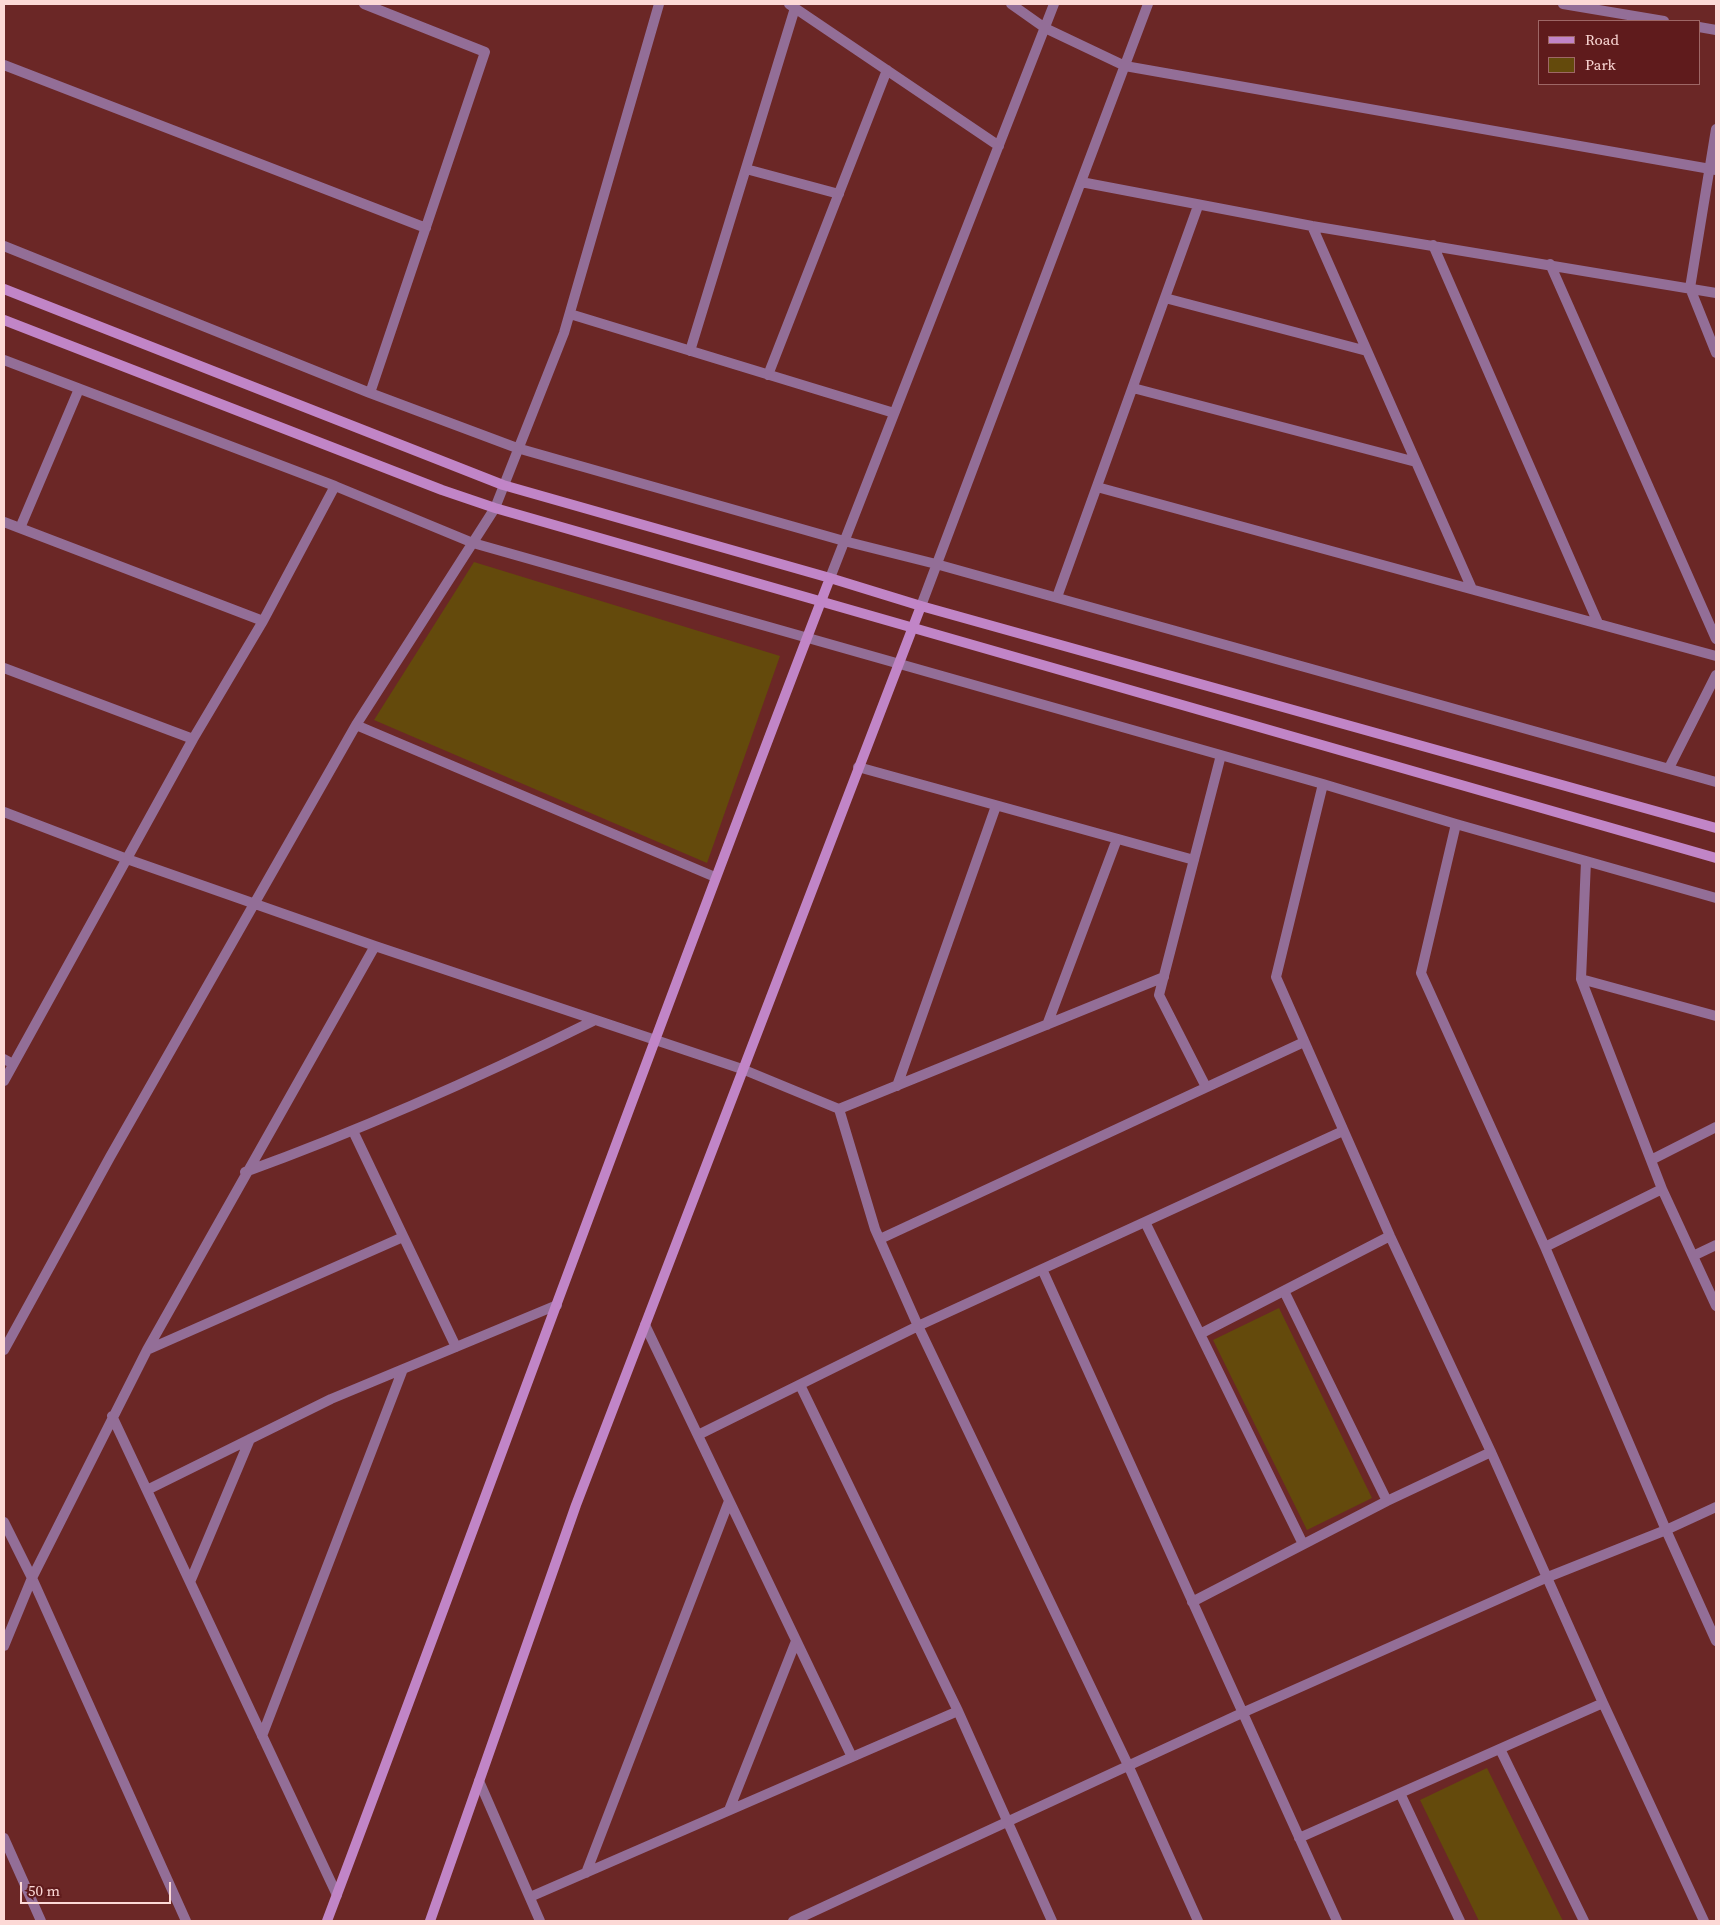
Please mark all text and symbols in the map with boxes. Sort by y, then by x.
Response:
legend [1538,20,1700,85]
text: Road [1585,29,1619,50]
text: Park [1585,54,1616,75]
scale bar [22,1872,174,1904]
text: 50 m [28,1880,60,1901]

